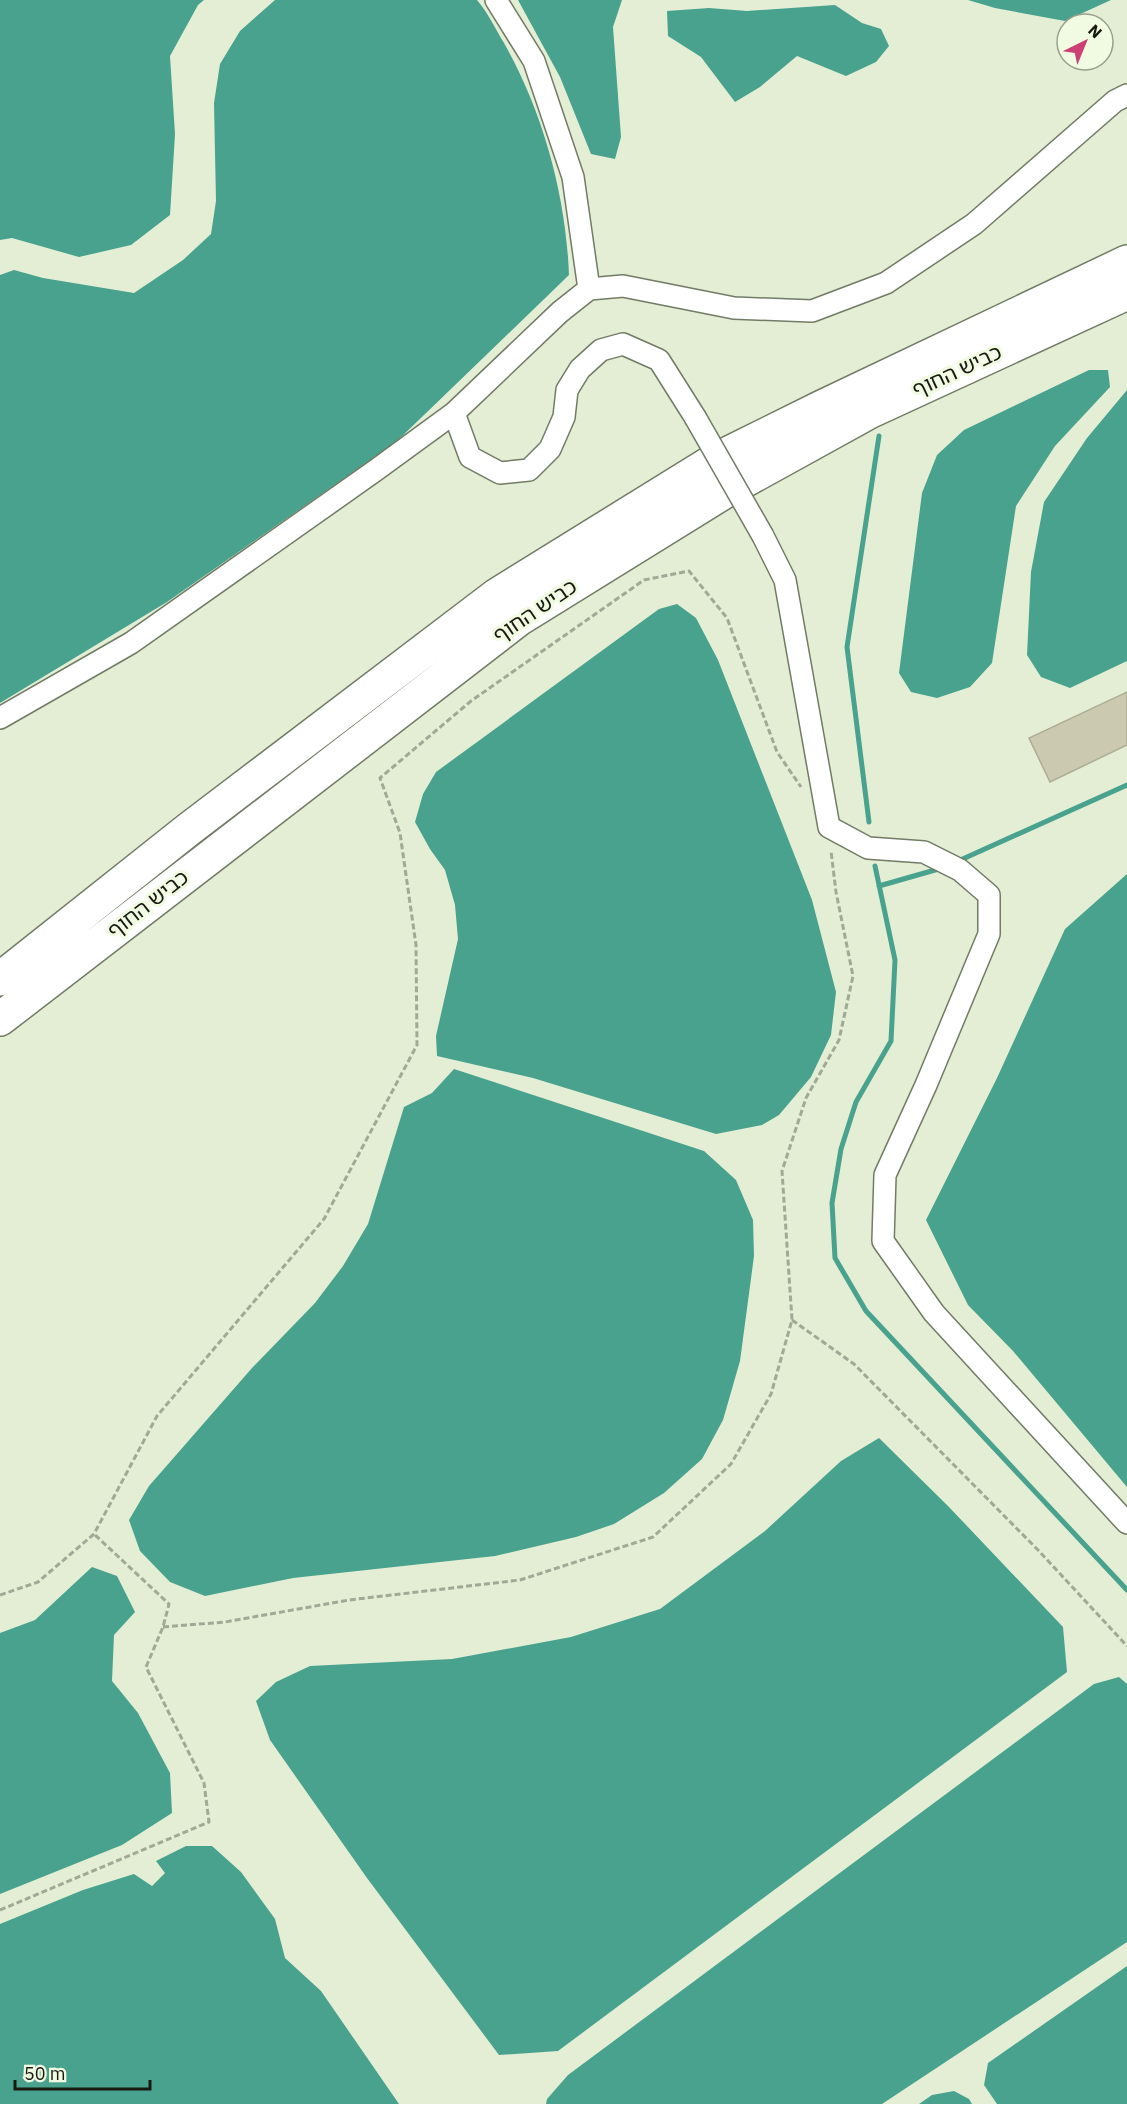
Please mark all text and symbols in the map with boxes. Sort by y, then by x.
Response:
north arrow [1055,12,1115,72]
text: N [1084,20,1106,42]
street label: כביש החוף [907,337,1006,403]
street label: כביש החוף [487,572,582,649]
street label: כביש החוף [101,863,194,944]
scale bar [15,2053,150,2091]
text: 50 m [24,2062,66,2085]

